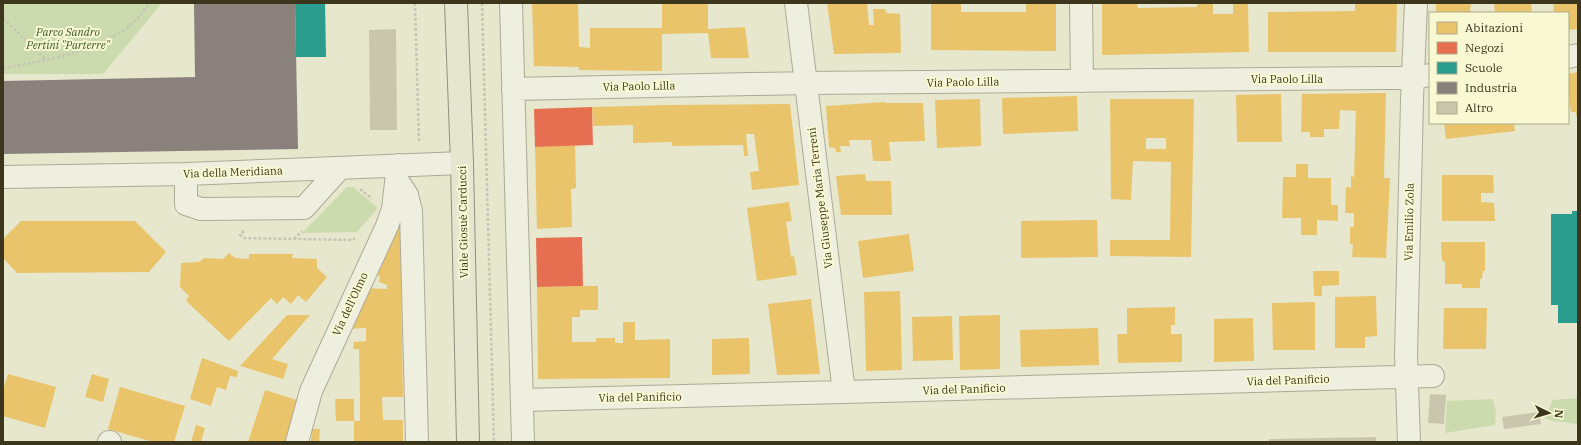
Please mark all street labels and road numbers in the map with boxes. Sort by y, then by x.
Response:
street label: Via Paolo Lilla [1251,72,1323,86]
street label: Via Paolo Lilla [927,74,999,90]
street label: Via Paolo Lilla [603,78,675,94]
street label: Via Giuseppe Maria Terreni [804,126,836,269]
street label: Via della Meridiana [183,163,283,181]
street label: Viale Giosuè Carducci [455,165,471,278]
street label: Via Emilio Zola [1401,183,1417,261]
street label: Via dell'Olmo [329,270,371,338]
street label: Via del Panificio [1246,372,1330,388]
street label: Via del Panificio [922,381,1006,397]
street label: Via del Panificio [598,389,682,405]

